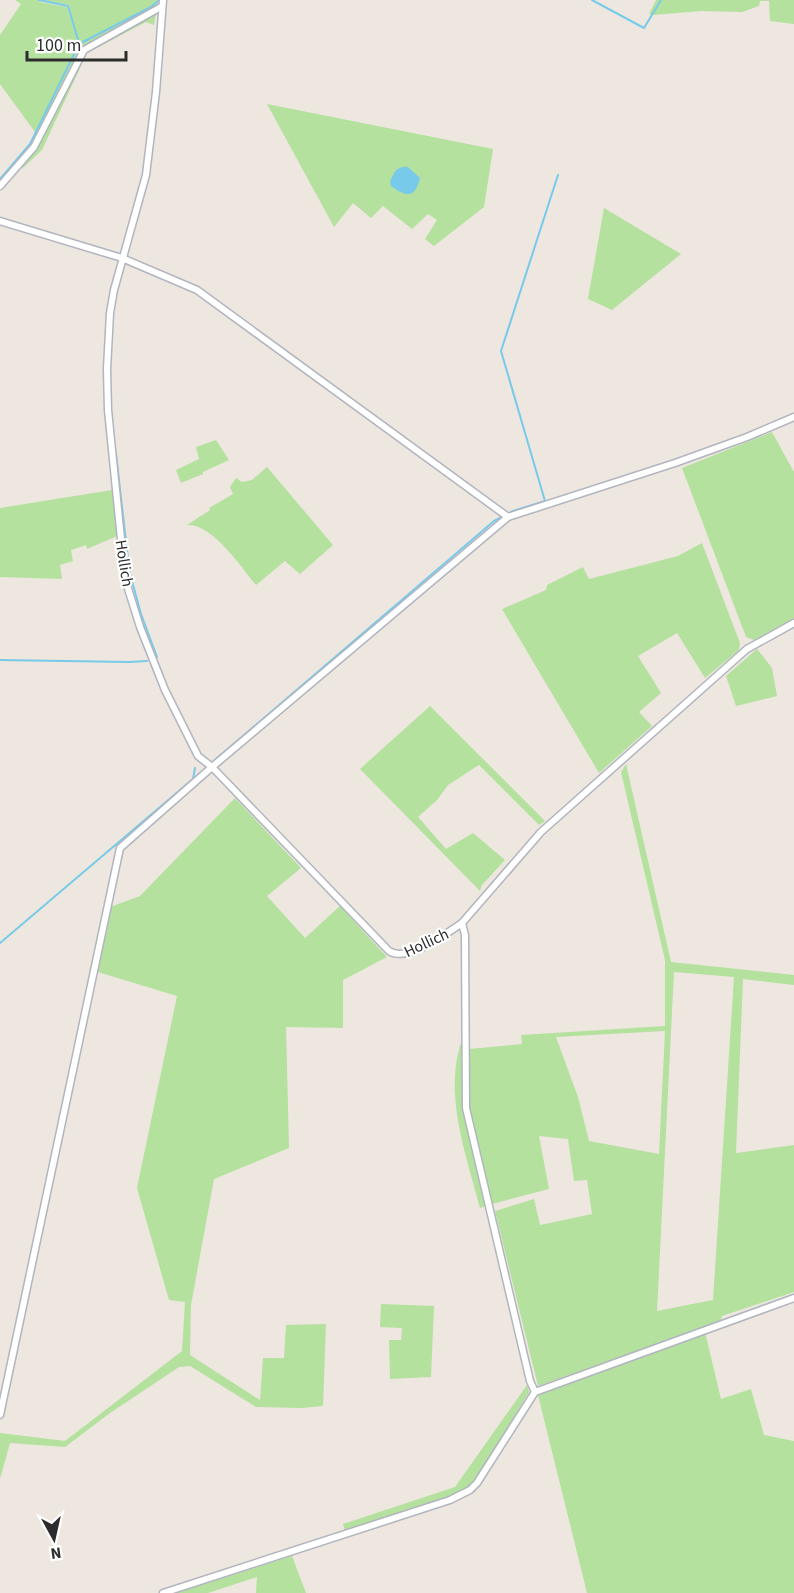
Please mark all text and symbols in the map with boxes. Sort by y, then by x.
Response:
scale bar [27,24,126,62]
text: 100 m [36,33,81,58]
street label: Hollich [109,538,139,588]
street label: Hollich [400,923,452,963]
north arrow [24,1509,84,1569]
text: N [49,1541,63,1564]

